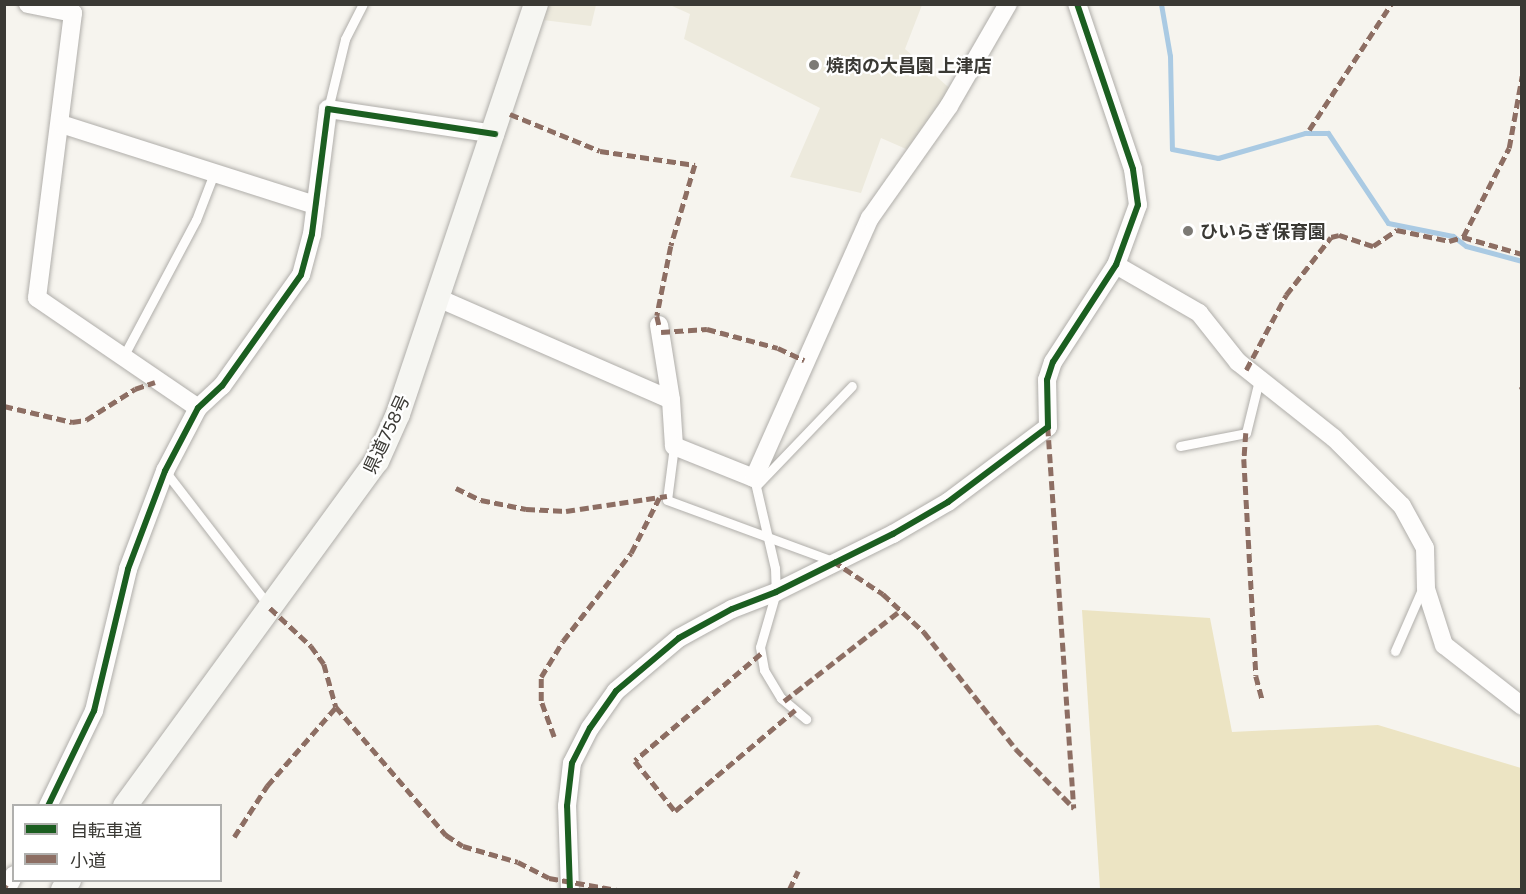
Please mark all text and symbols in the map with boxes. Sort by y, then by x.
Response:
place label: 焼肉の大昌園 上津店 [826,54,991,76]
marker: 焼肉の大昌園 上津店 [807,58,821,72]
place label: ひいらぎ保育園 [1200,220,1326,242]
marker: ひいらぎ保育園 [1181,224,1195,238]
street label: 県道758号 [358,391,414,477]
legend [12,804,222,882]
text: 自転車道 [70,819,142,841]
text: 小道 [70,849,106,871]

